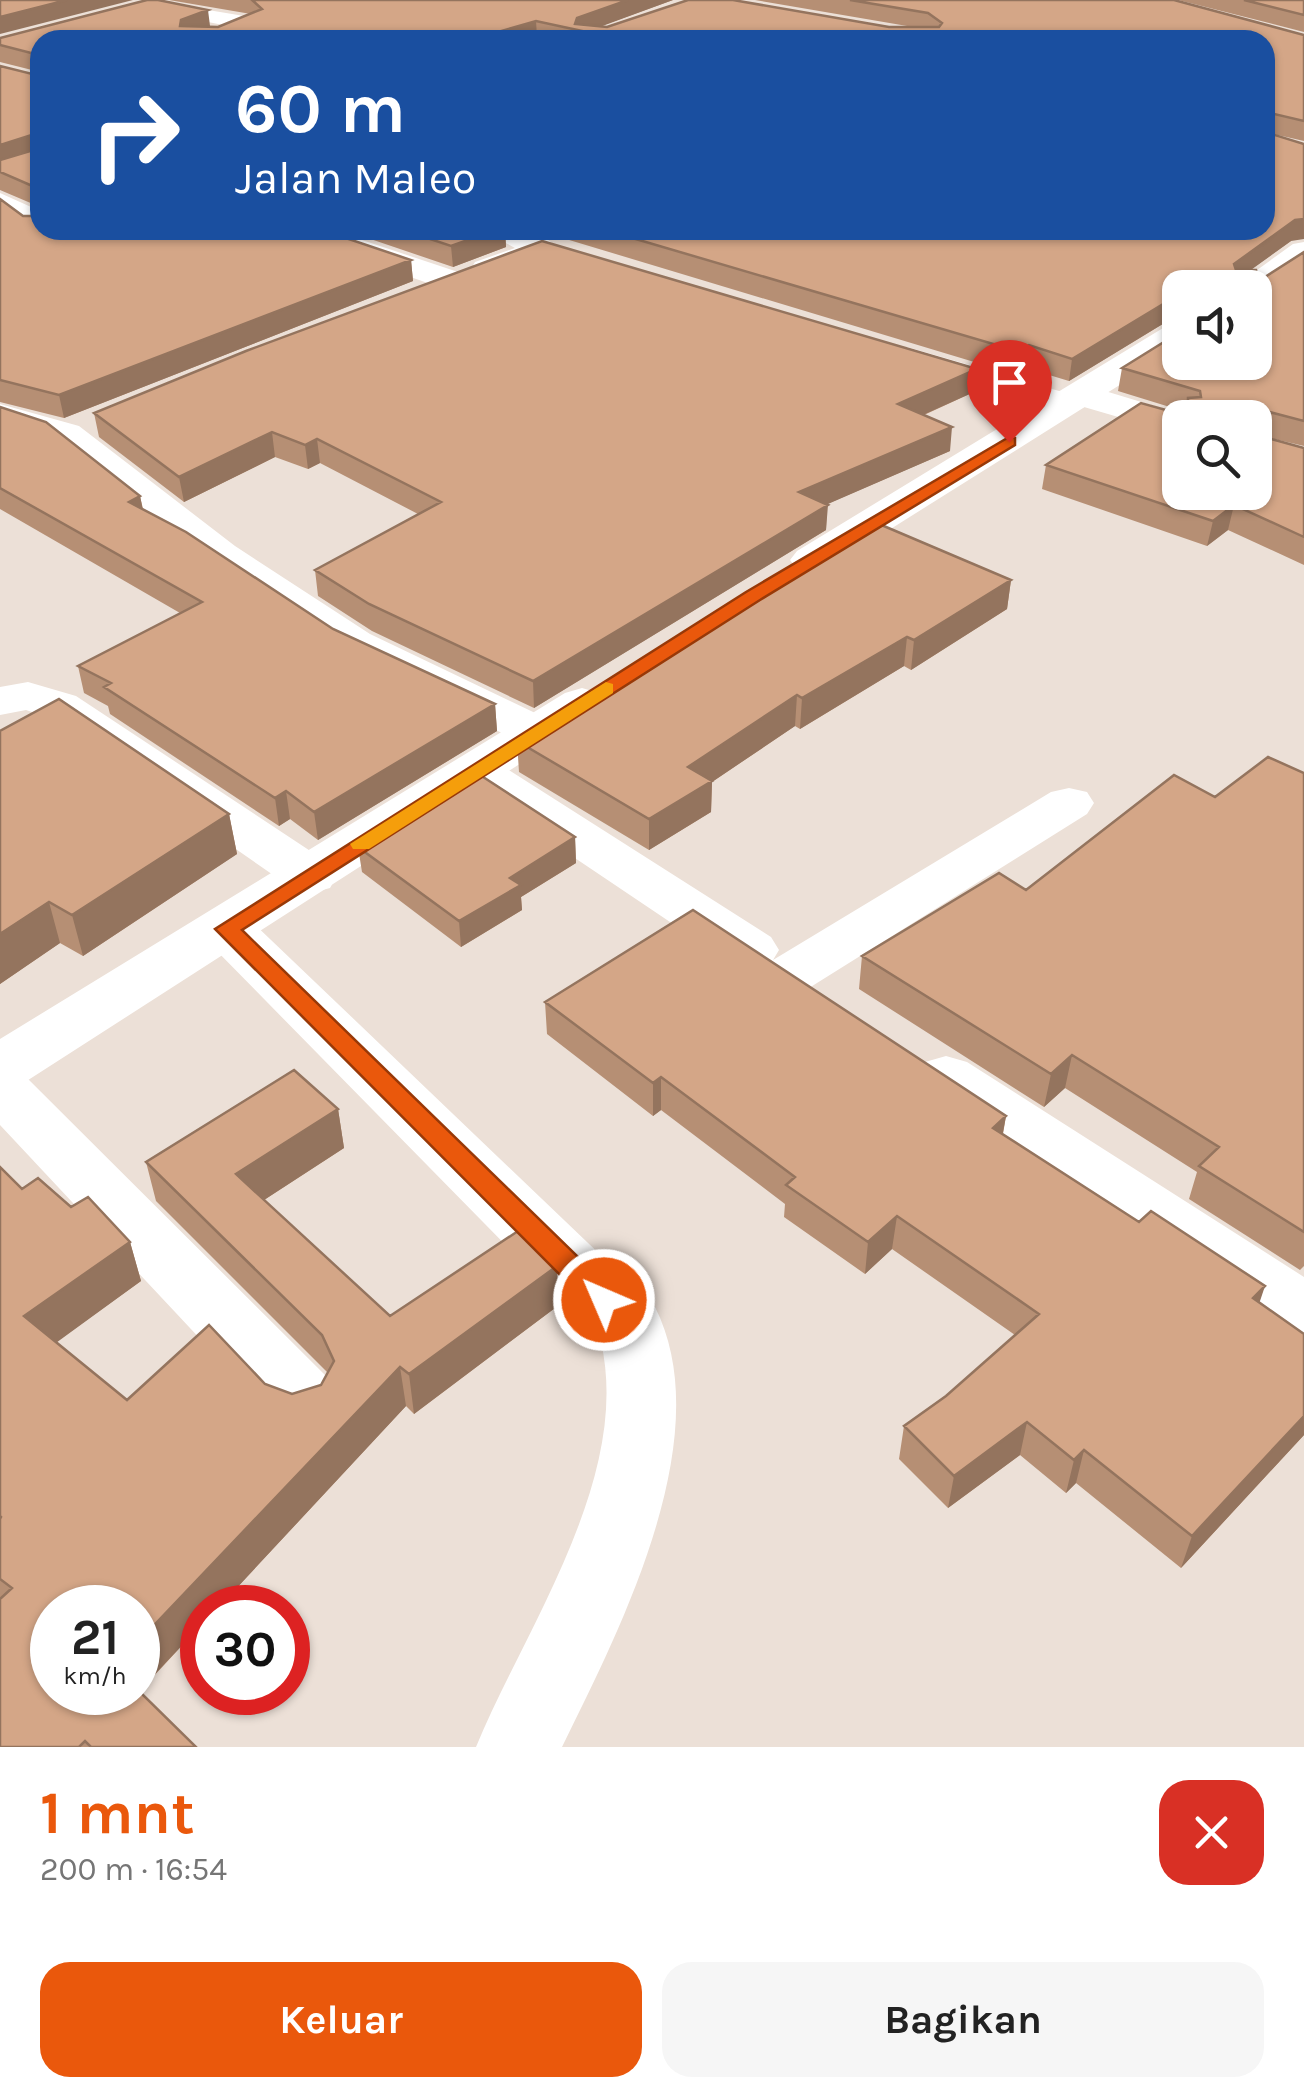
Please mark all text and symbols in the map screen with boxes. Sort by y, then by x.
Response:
text: 60 m [235,68,406,150]
icon: right [70,70,200,200]
text: Jalan Maleo [235,152,476,204]
map controls [1162,270,1272,510]
button: sound [1162,270,1272,380]
pin [967,340,1052,443]
icon: arrive [982,355,1037,410]
button: search [1162,400,1272,510]
position arrow [552,1248,656,1352]
speed limit sign: 30 [180,1585,310,1715]
text: 21 [71,1608,119,1667]
text: km/h [63,1661,127,1690]
text: 1 mnt [40,1778,195,1848]
button: close [1159,1780,1264,1885]
text: 200 m · 16:54 [40,1851,227,1888]
button: Keluar [40,1962,642,2077]
button: Bagikan [662,1962,1264,2077]

